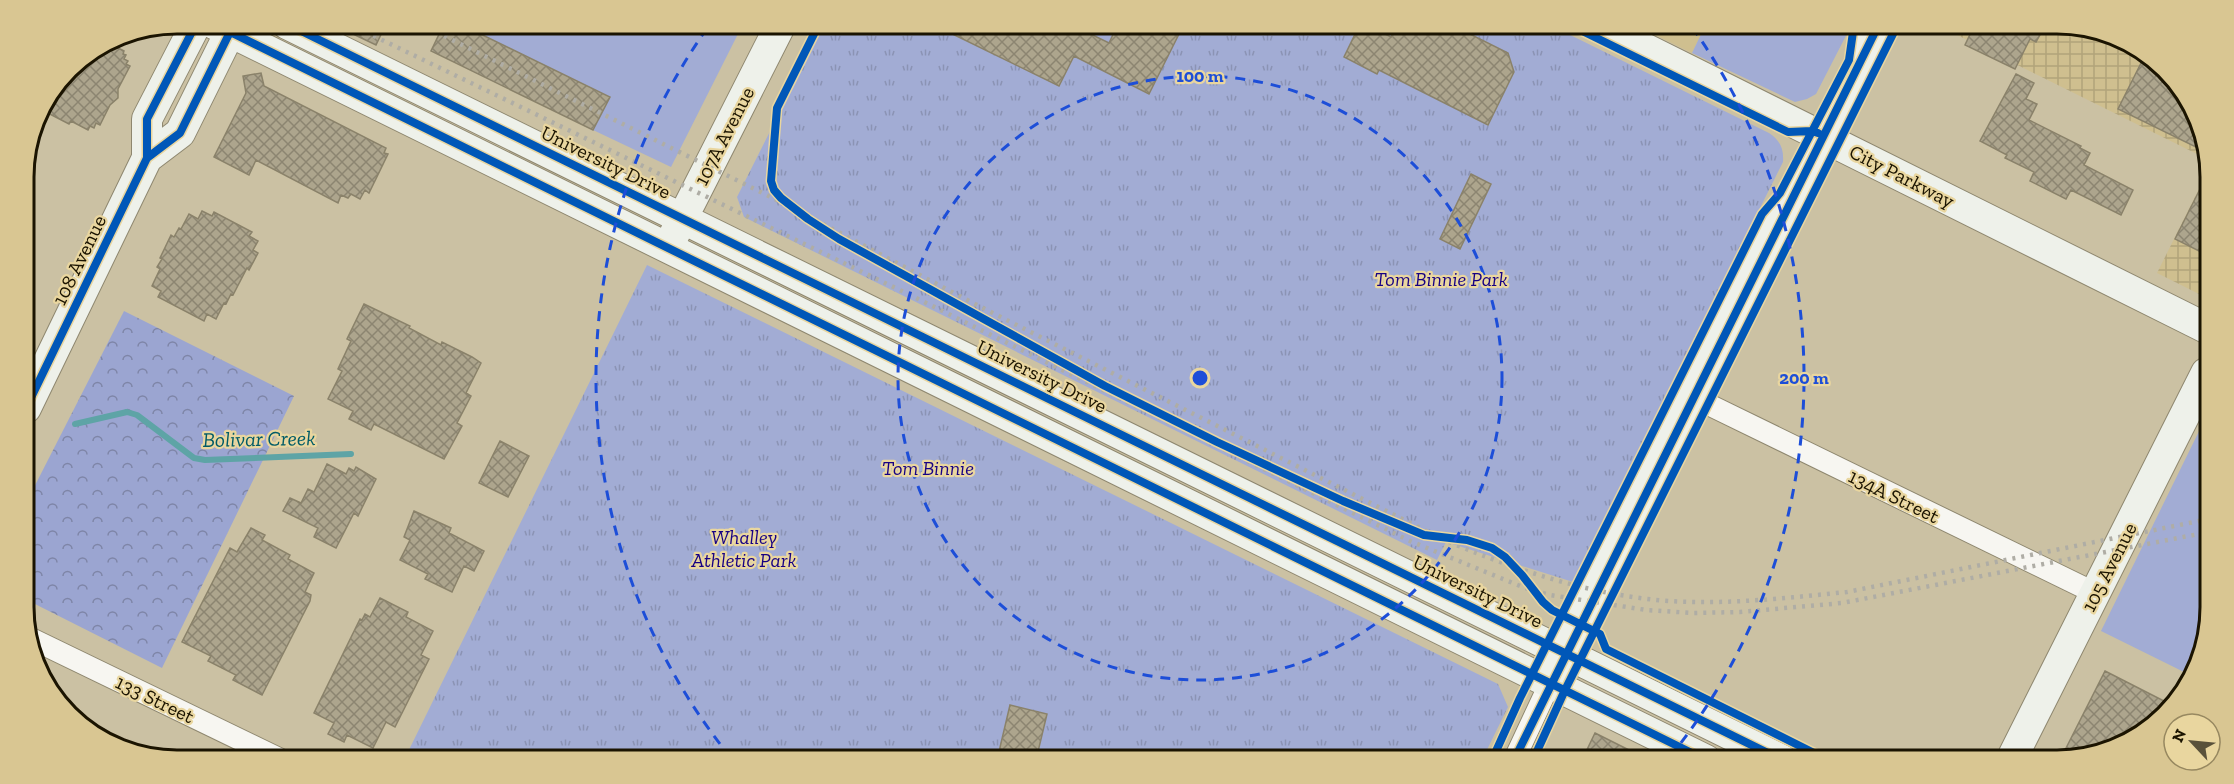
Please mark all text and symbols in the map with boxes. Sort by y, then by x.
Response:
text: 100 m [1176,65,1224,87]
street label: 107A Avenue [689,83,759,189]
street label: University Drive [537,120,675,204]
street label: City Parkway [1845,139,1959,213]
street label: 108 Avenue [47,211,111,309]
park label: Tom Binnie Park [1374,267,1508,291]
street label: University Drive [973,334,1111,418]
text: 200 m [1779,367,1829,389]
centre of rings [1190,368,1210,388]
water label: Bolivar Creek [202,425,316,452]
park label: Tom Binnie [882,456,974,480]
street label: 134A Street [1845,464,1944,528]
street label: 105 Avenue [2076,518,2142,616]
park label: Whalley Athletic Park [691,525,796,572]
street label: University Drive [1409,549,1547,633]
street label: 133 Street [112,670,199,729]
north arrow [2162,712,2222,772]
text: N [2168,726,2190,745]

